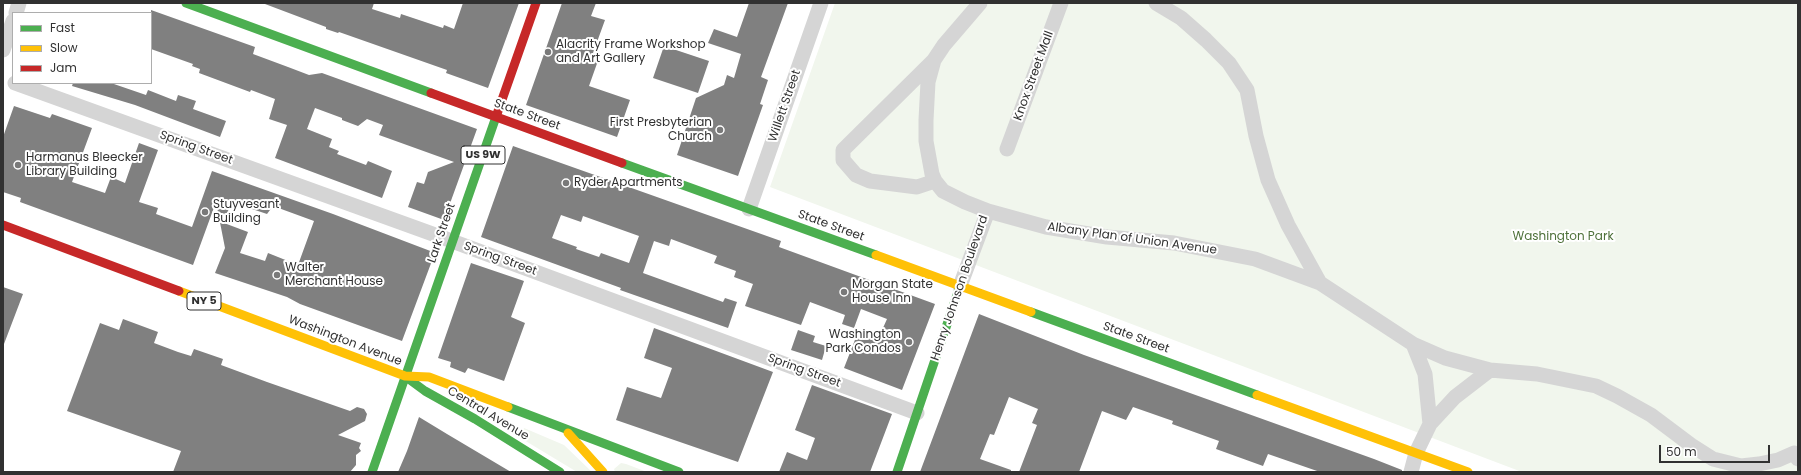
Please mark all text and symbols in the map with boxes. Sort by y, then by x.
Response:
legend [12,12,152,84]
text: Fast [50,19,75,36]
street label: Knox Street Mall [1011,29,1057,123]
place label: Alacrity Frame Workshop and Art Gallery [556,38,706,66]
text: Slow [50,39,78,56]
marker: Alacrity Frame Workshop and Art Gallery [543,47,553,57]
text: Jam [50,59,77,76]
street label: Willett Street [766,68,804,144]
street label: State Street [492,96,562,134]
place label: First Presbyterian Church [610,116,712,144]
marker: First Presbyterian Church [715,125,725,135]
street label: Spring Street [157,128,235,168]
road number: US 9W [461,146,505,164]
place label: Harmanus Bleecker Library Building [26,151,143,179]
marker: Harmanus Bleecker Library Building [13,160,23,170]
place label: Ryder Apartments [574,176,683,190]
marker: Ryder Apartments [561,178,571,188]
place label: Stuyvesant Building [213,198,279,226]
street label: Lark Street [425,201,459,265]
marker: Stuyvesant Building [200,207,210,217]
street label: State Street [796,207,866,245]
street label: Henry Johnson Boulevard [928,213,992,363]
street label: Albany Plan of Union Avenue [1046,220,1218,258]
park label: Washington Park [1512,230,1614,244]
street label: Spring Street [461,239,539,279]
place label: Walter Merchant House [285,261,383,289]
marker: Walter Merchant House [272,270,282,280]
place label: Morgan State House Inn [852,278,933,306]
marker: Morgan State House Inn [839,287,849,297]
road number: NY 5 [187,292,221,310]
street label: Washington Avenue [286,313,404,369]
street label: State Street [1101,319,1171,357]
place label: Washington Park Condos [825,328,901,356]
marker: Washington Park Condos [904,337,914,347]
street label: Spring Street [765,351,843,391]
street label: Central Avenue [445,384,531,444]
scale bar [1661,437,1772,463]
text: 50 m [1666,443,1697,460]

